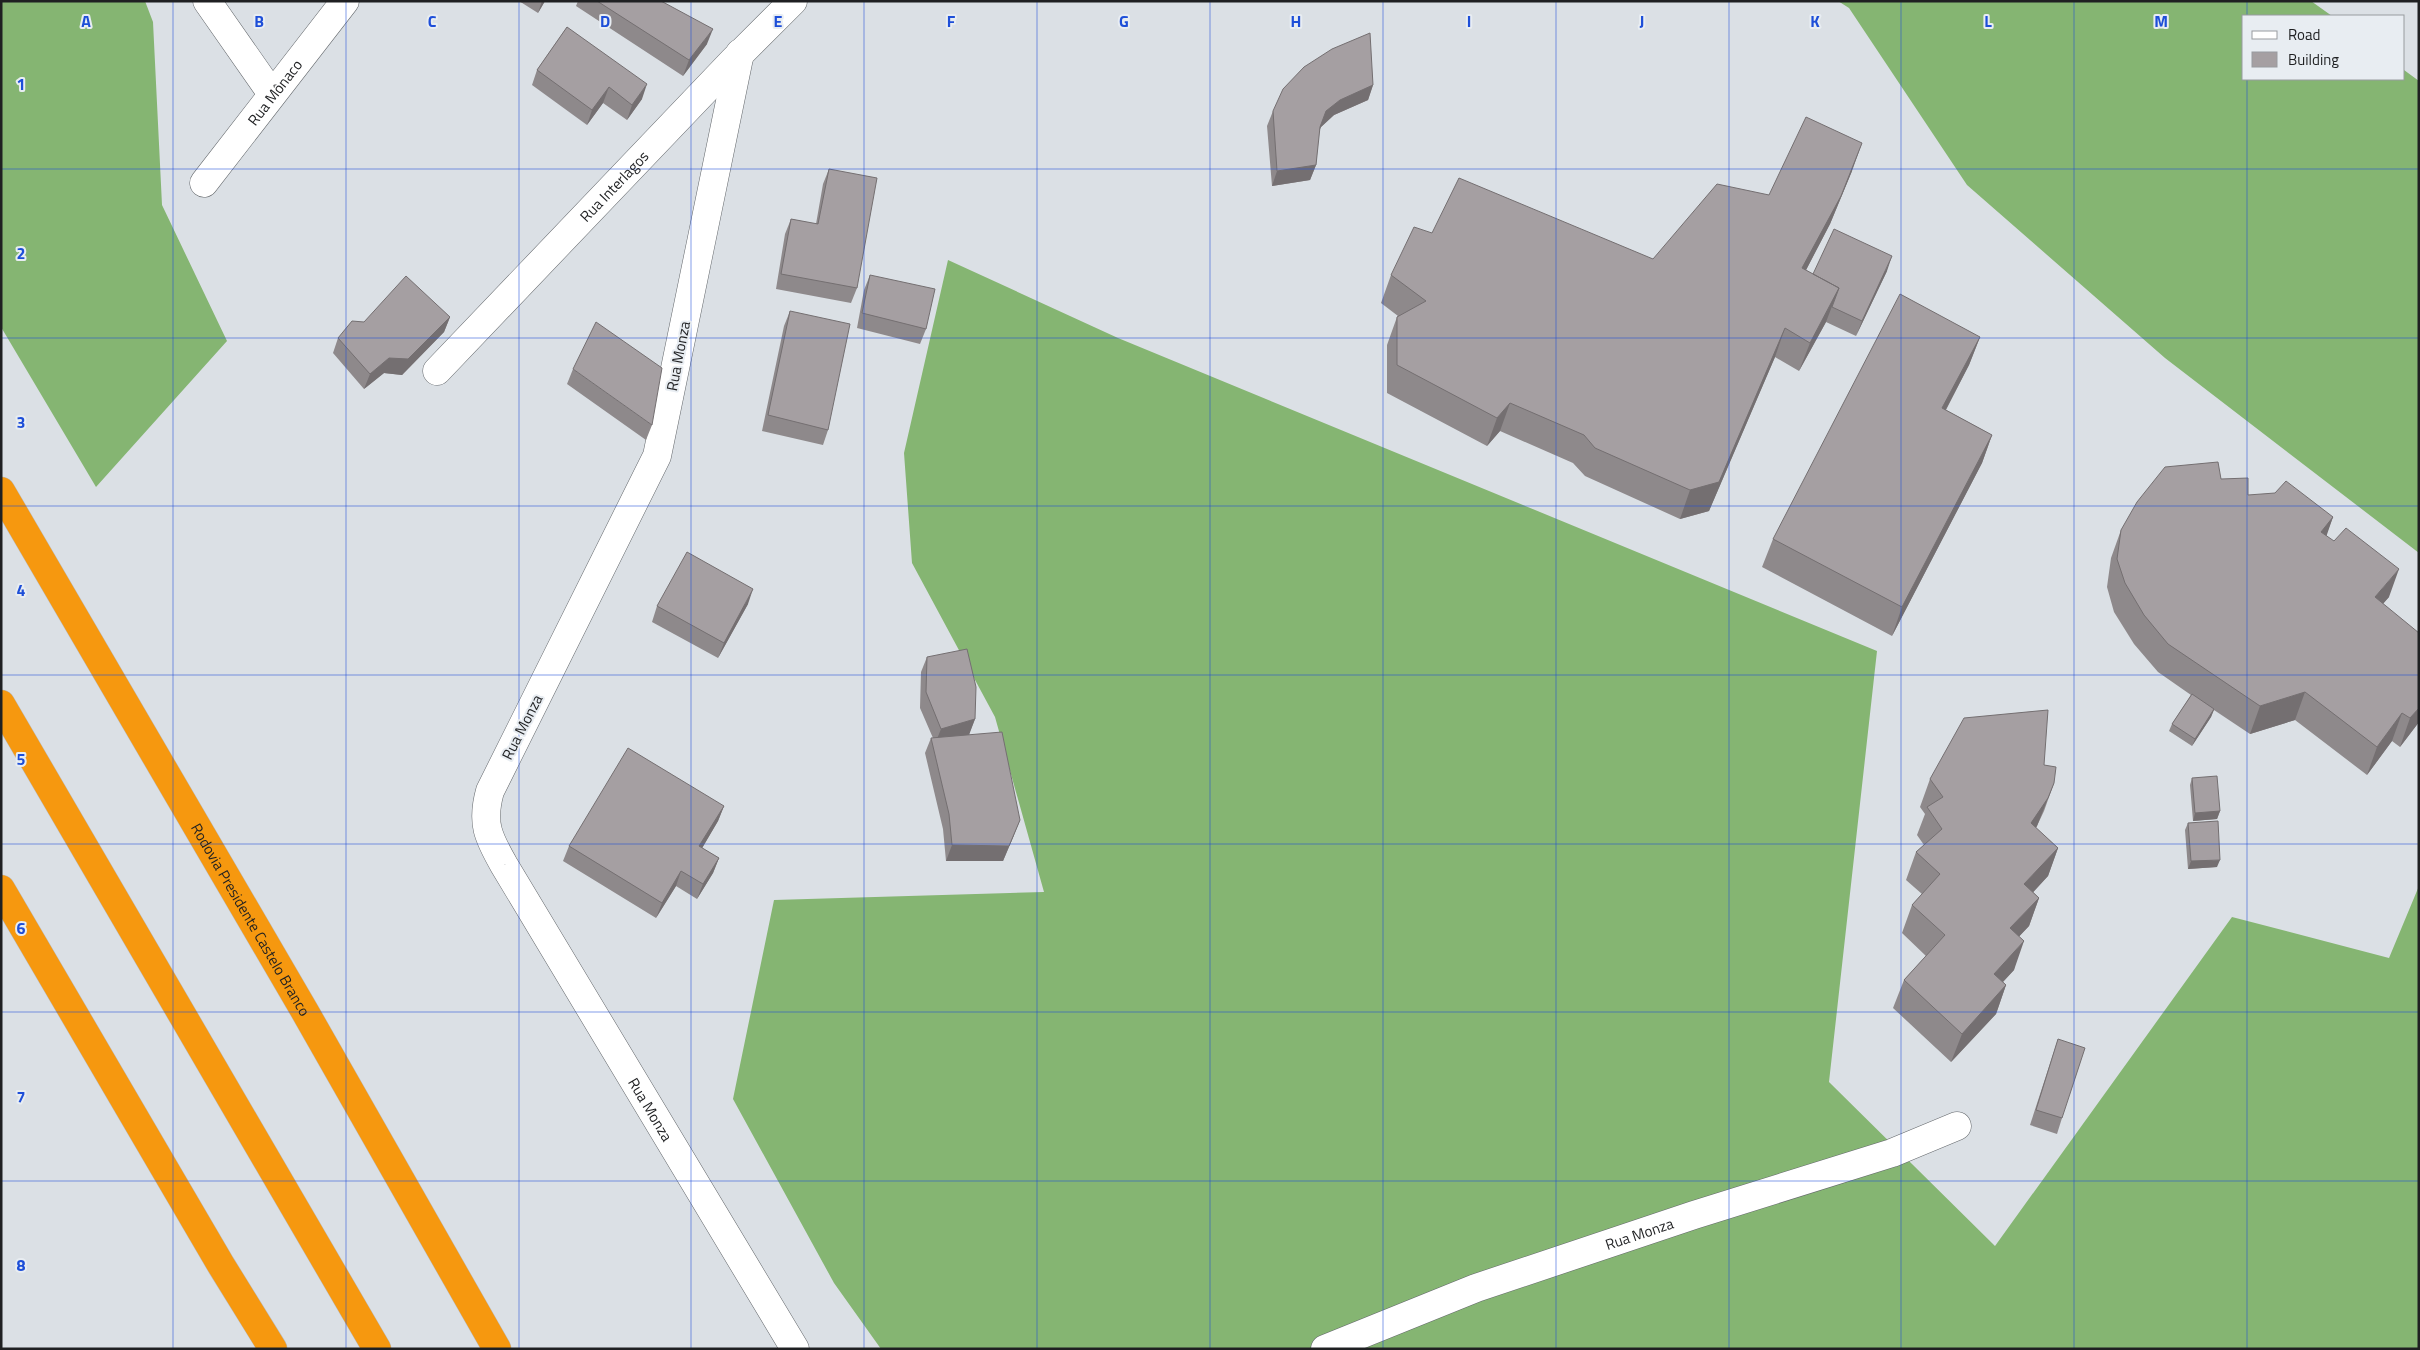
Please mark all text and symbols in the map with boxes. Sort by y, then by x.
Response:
text: A [81,9,91,33]
text: B [254,9,264,33]
text: C [428,9,437,33]
text: D [600,9,610,33]
text: E [774,9,783,33]
text: F [947,9,956,33]
text: G [1119,9,1129,33]
text: H [1291,9,1301,33]
text: I [1467,9,1471,33]
text: J [1640,9,1644,33]
text: K [1810,9,1820,33]
text: L [1984,9,1992,33]
text: M [2154,9,2168,33]
legend [2242,15,2405,80]
text: Road [2288,23,2320,46]
text: Building [2288,48,2339,71]
street label: Rua Mônaco [241,54,308,130]
text: 1 [17,72,25,96]
street label: Rua Interlagos [574,145,654,227]
text: 2 [17,241,25,265]
street label: Rua Monza [660,319,696,393]
text: 3 [17,410,25,434]
text: 4 [17,578,26,602]
street label: Rua Monza [496,690,549,764]
text: 5 [17,747,26,771]
street label: Rodovia Presidente Castelo Branco [186,818,317,1020]
text: 6 [17,916,26,940]
street label: Rua Monza [623,1073,679,1146]
text: 7 [17,1085,25,1109]
street label: Rua Monza [1602,1211,1677,1255]
text: 8 [17,1253,26,1277]

